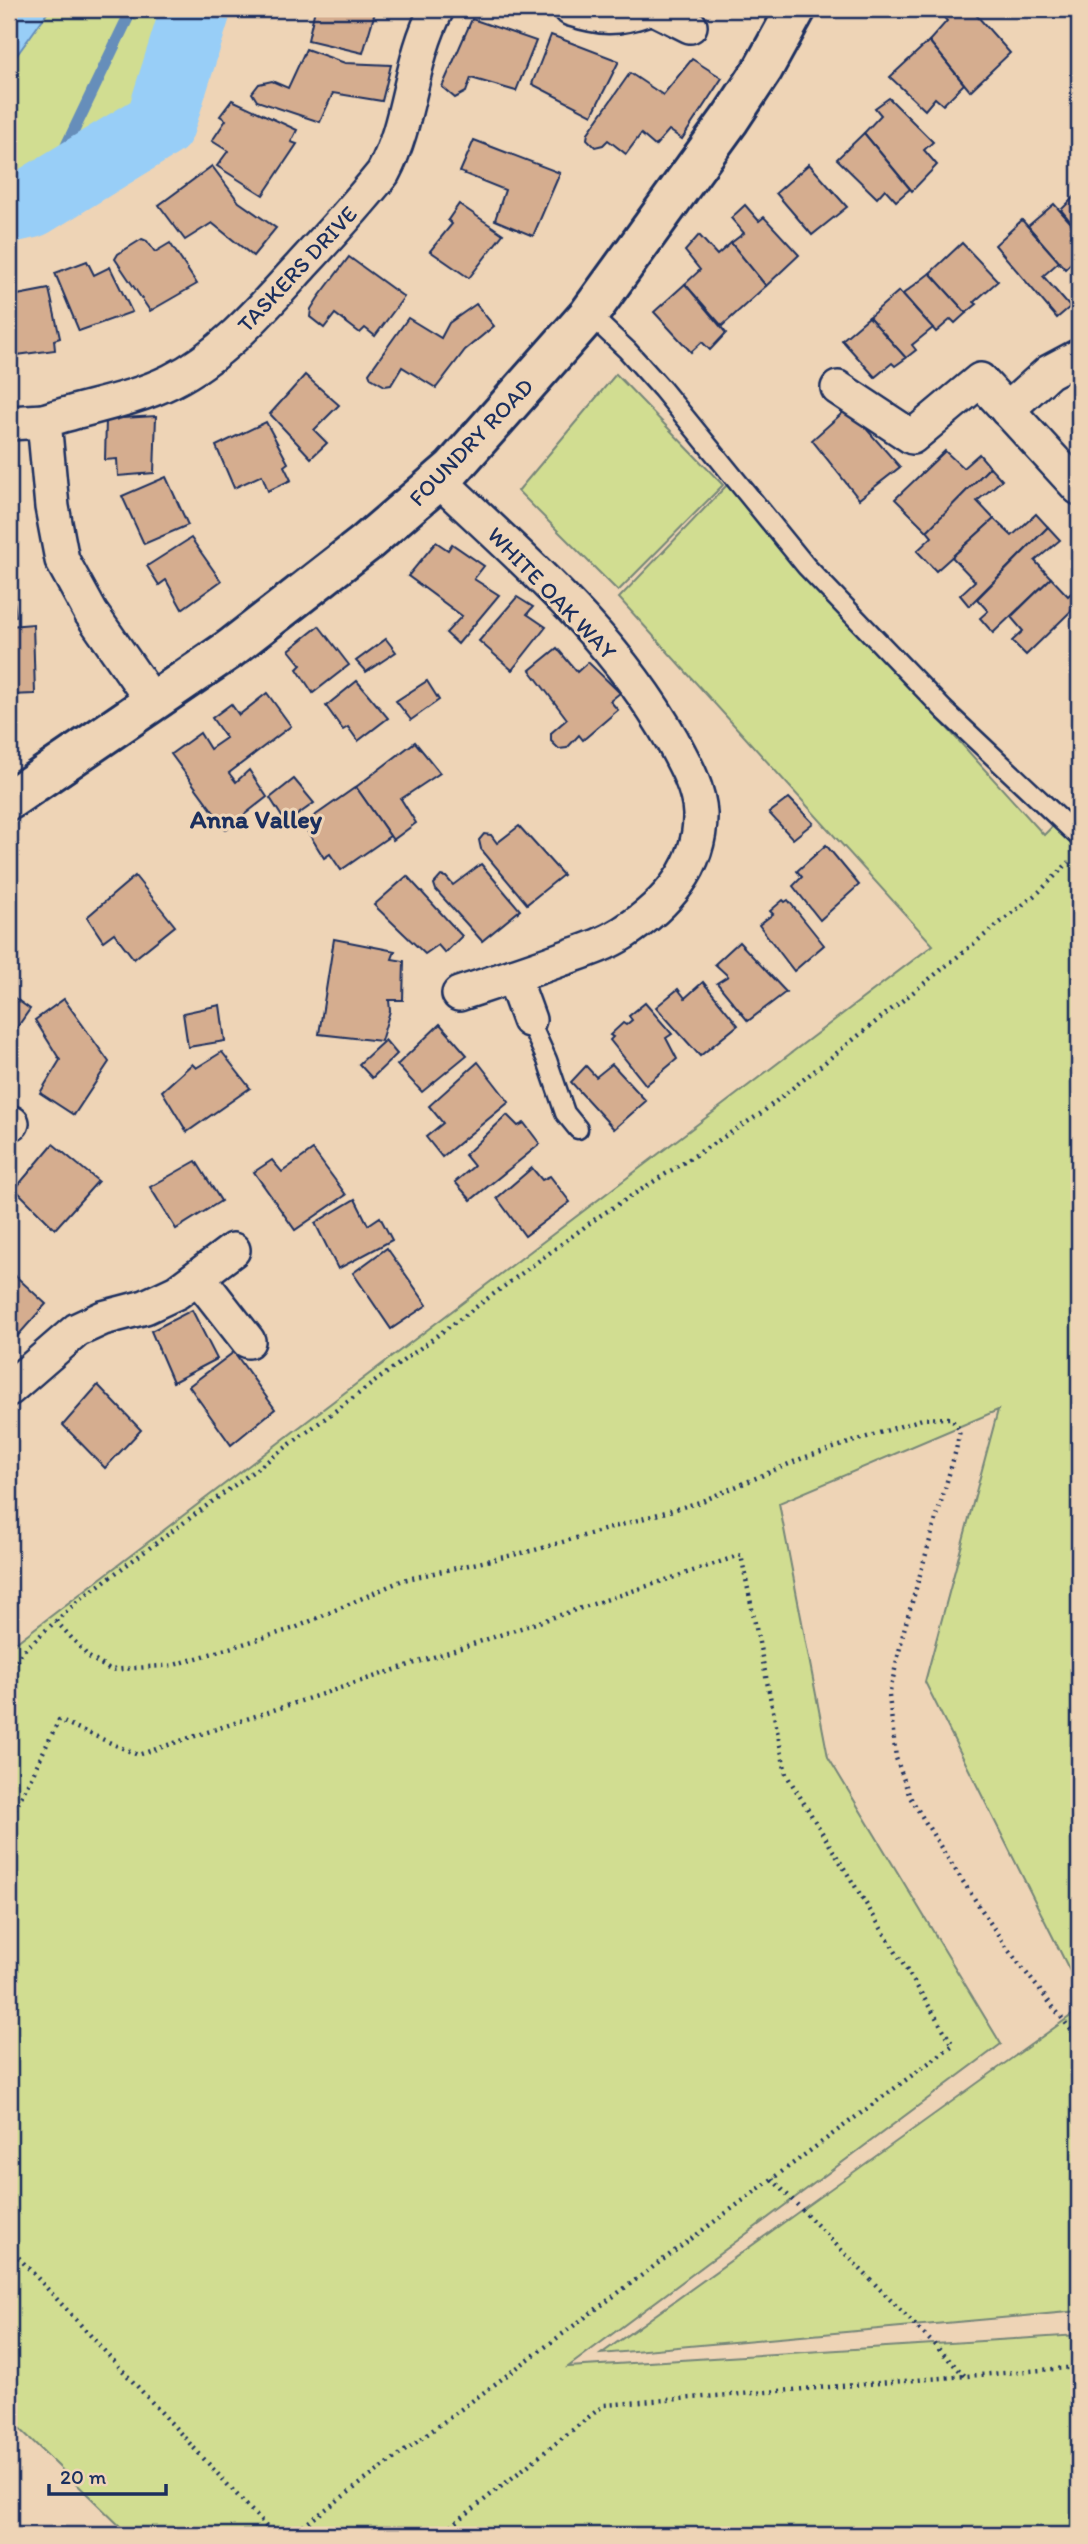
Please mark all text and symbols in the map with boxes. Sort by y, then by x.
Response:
street label: TASKERS DRIVE [231,200,363,338]
street label: FOUNDRY ROAD [403,372,539,512]
street label: WHITE OAK WAY [482,521,622,665]
district label: Anna Valley [189,803,323,835]
scale bar [49,2453,166,2497]
text: 20 m [60,2464,107,2489]

